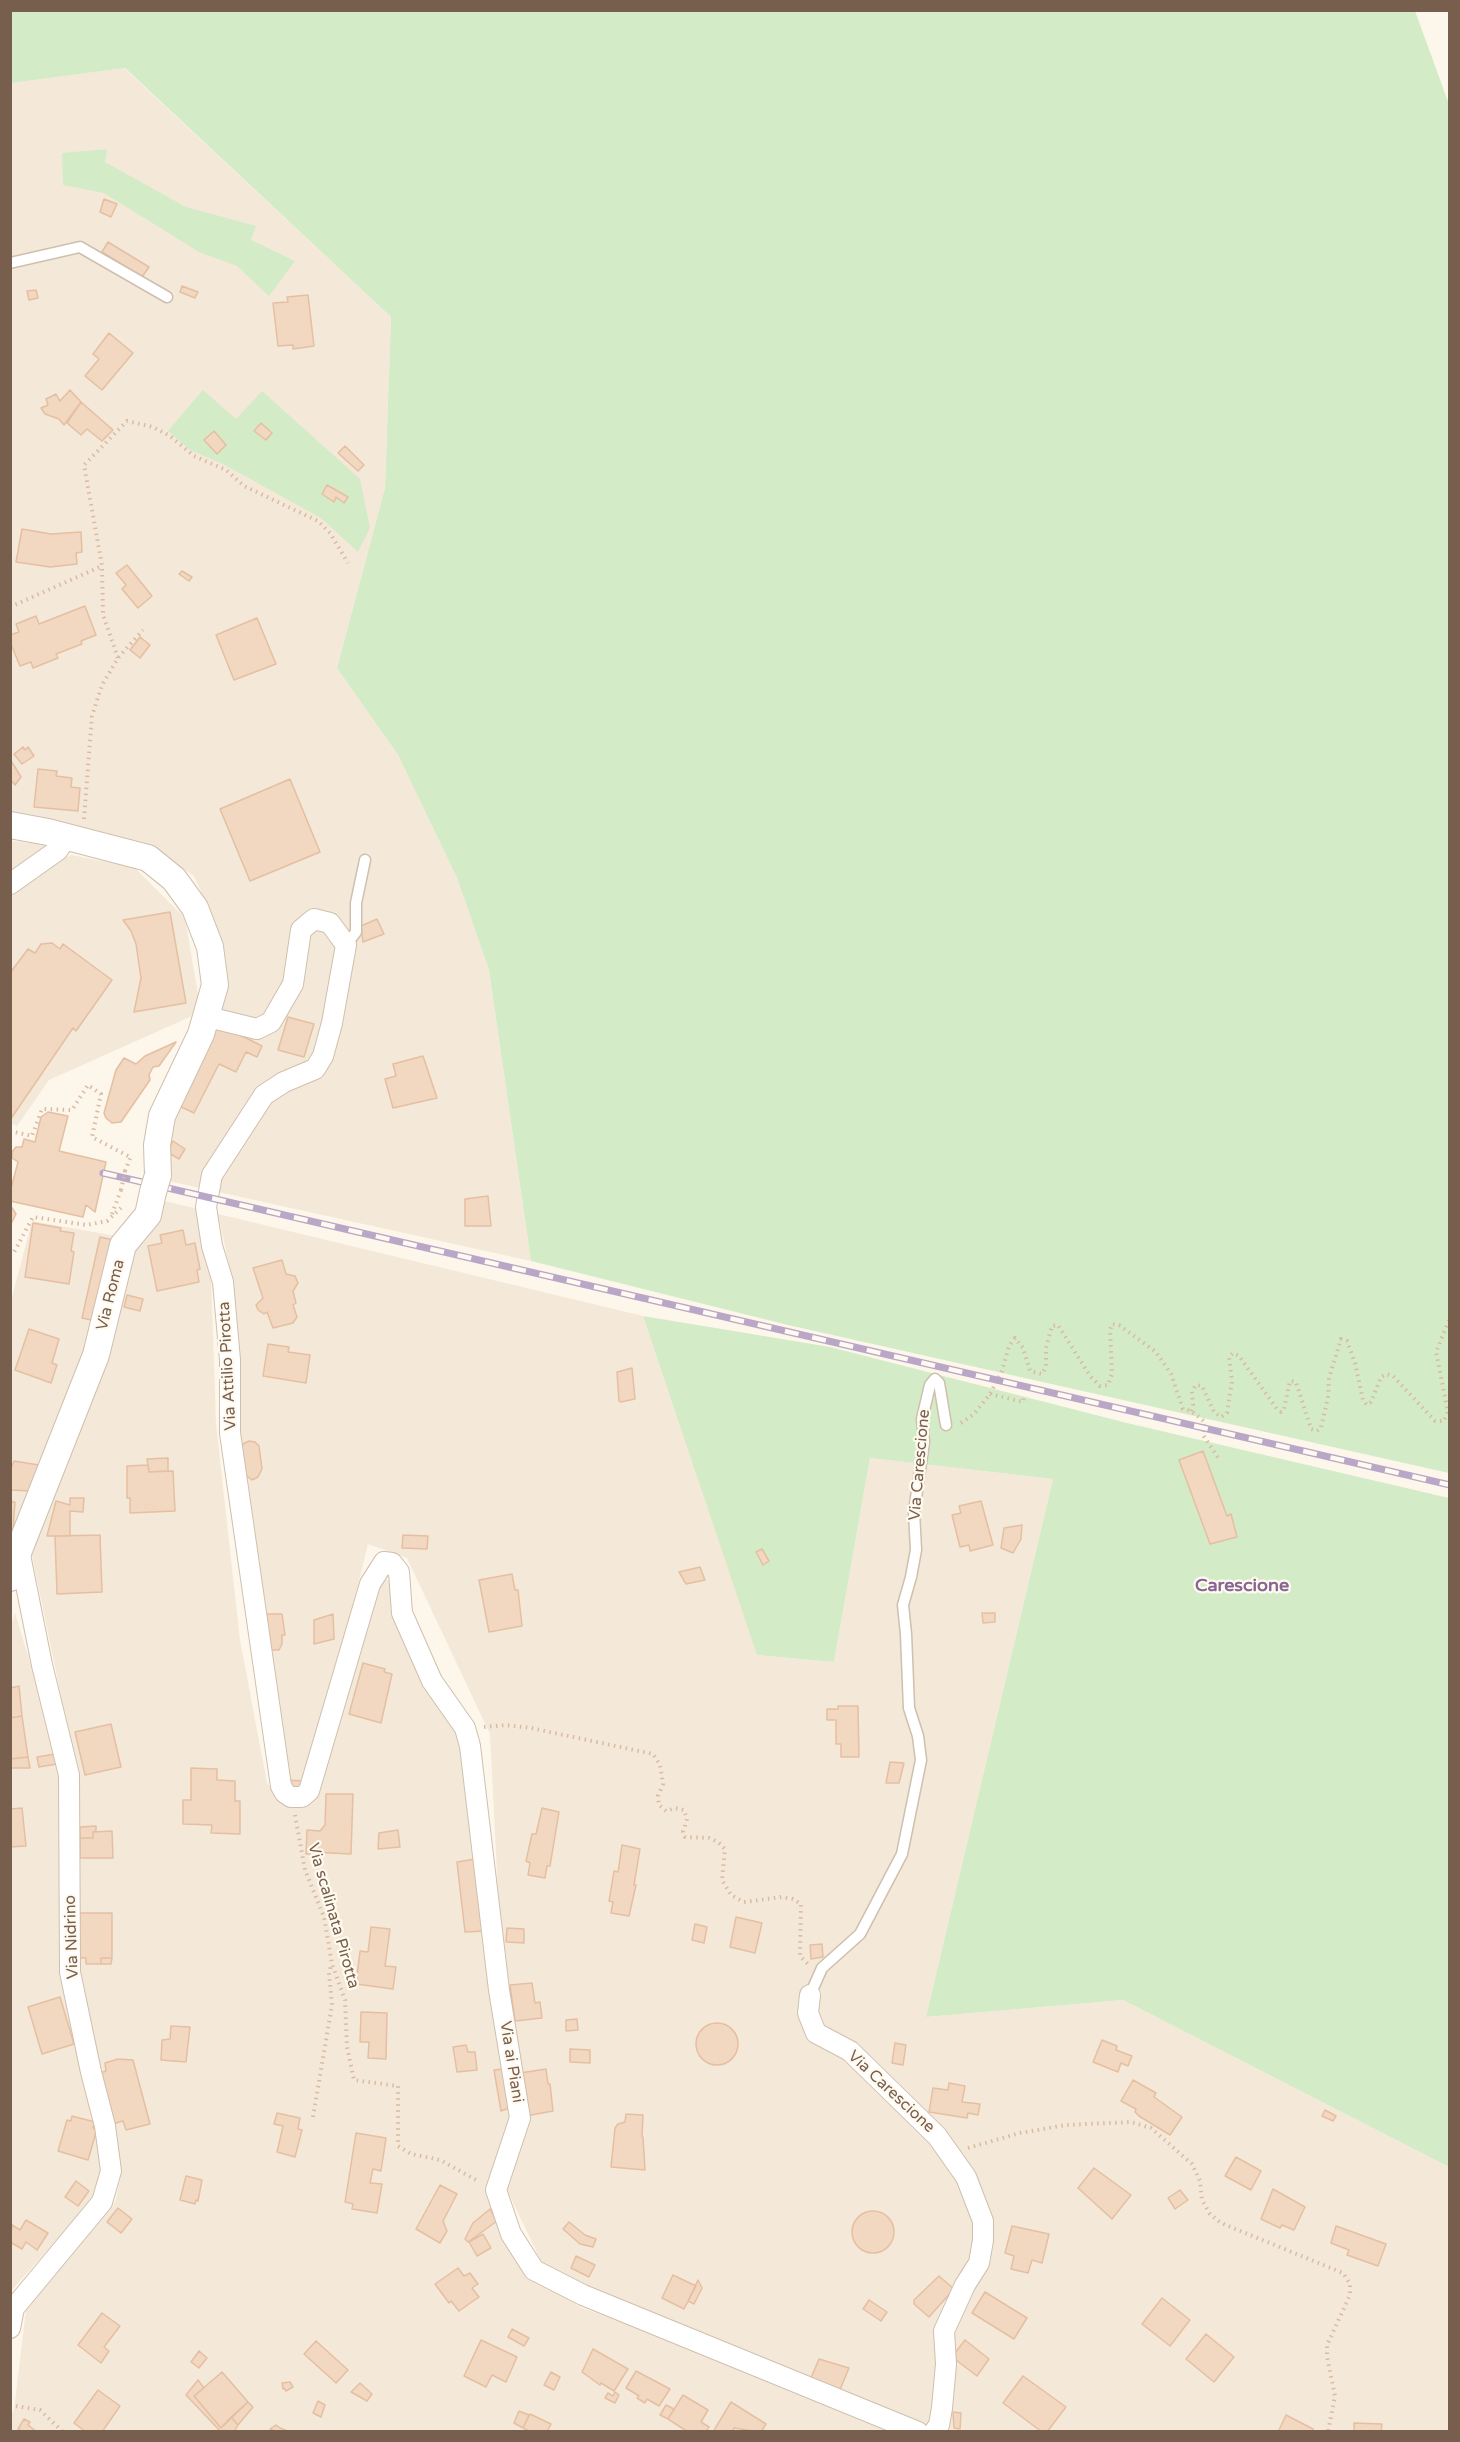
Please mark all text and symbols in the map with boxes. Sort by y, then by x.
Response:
street label: Via Roma [93,1257,129,1333]
street label: Via Attilio Pirotta [215,1301,241,1431]
street label: Via Carescione [906,1408,934,1522]
district label: Carescione [1195,1575,1289,1597]
street label: Via scalinata Pirotta [303,1841,363,1991]
street label: Via Nidrino [61,1894,83,1980]
street label: Via ai Piani [495,2020,527,2104]
street label: Via Carescione [844,2047,938,2137]

